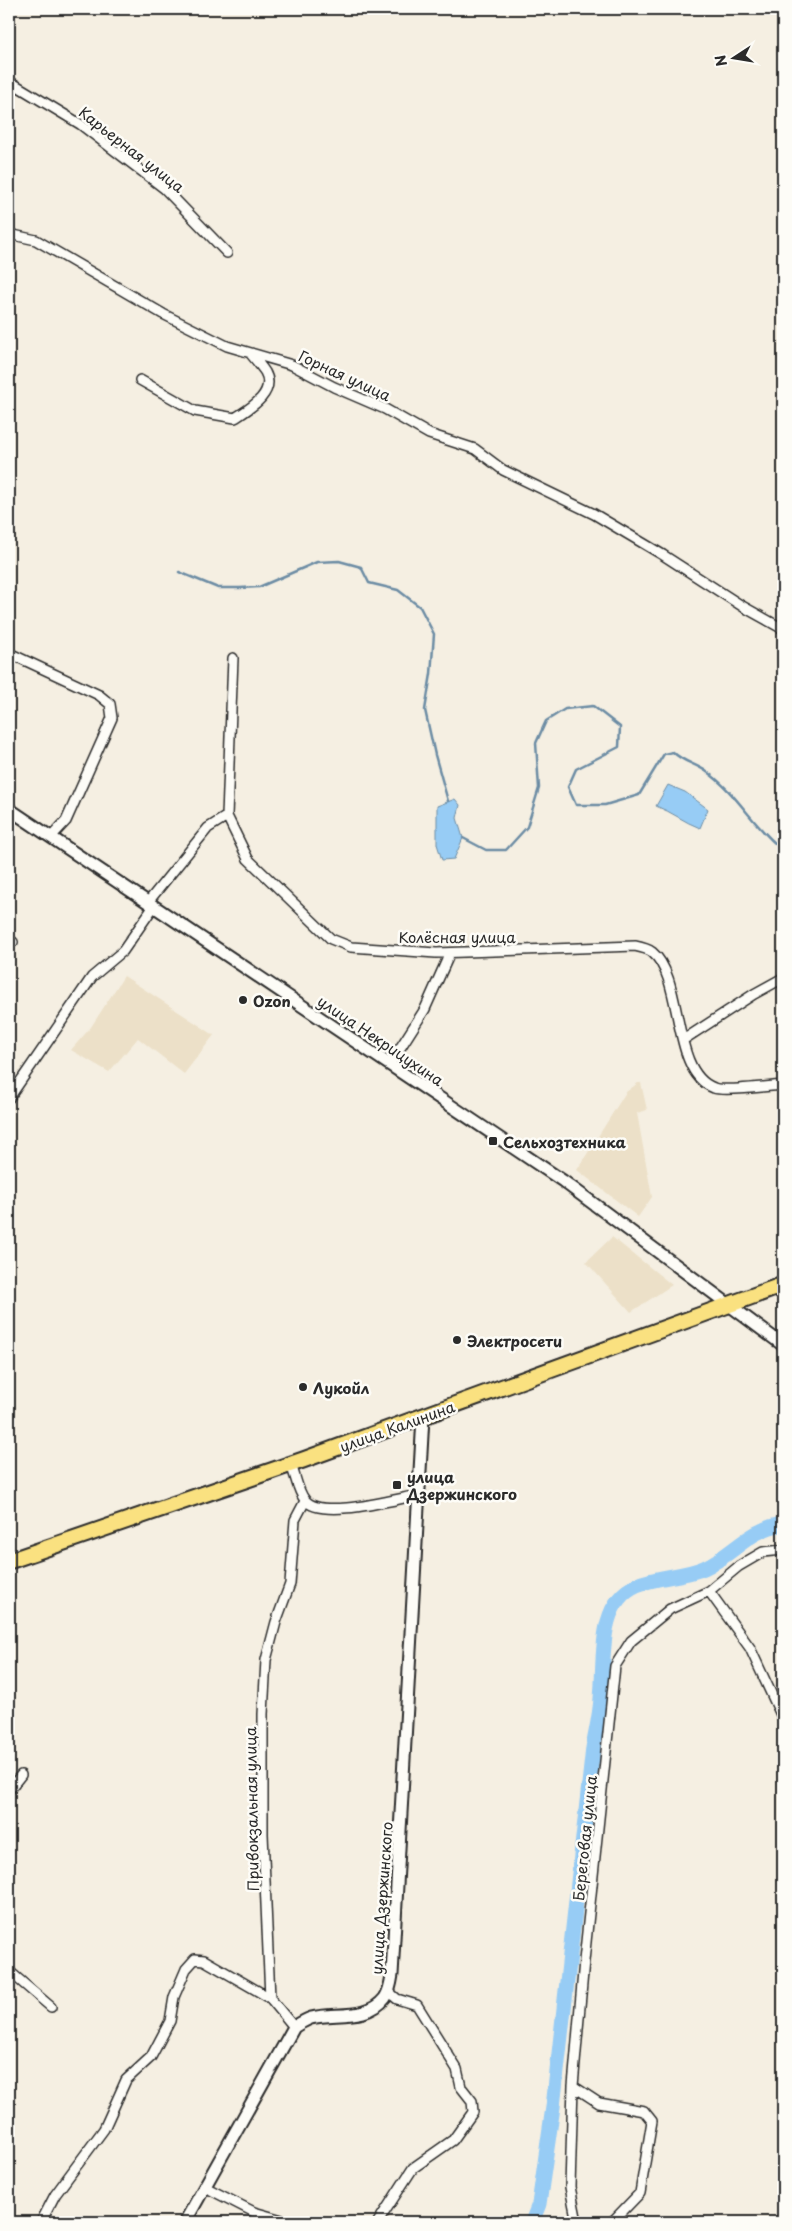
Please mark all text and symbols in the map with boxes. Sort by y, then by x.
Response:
north arrow [710,32,760,82]
text: N [709,53,732,68]
street label: Карьерная улица [74,100,190,198]
street label: Горная улица [295,344,395,407]
street label: Колёсная улица [398,925,516,948]
place label: Ozon [253,989,291,1012]
street label: улица Некрицухина [313,989,449,1091]
marker: Ozon [237,994,249,1006]
place label: Сельхозтехника [503,1130,627,1153]
marker: Сельхозтехника [487,1135,499,1147]
place label: Электросети [467,1329,562,1352]
marker: Электросети [451,1334,463,1346]
place label: Лукойл [313,1376,369,1399]
marker: Лукойл [297,1381,309,1393]
street label: улица Калинина [336,1394,458,1458]
place label: улица Дзержинского [406,1465,517,1505]
marker: улица Дзержинского [391,1479,403,1491]
street label: Привокзальная улица [238,1726,264,1892]
street label: Береговая улица [566,1774,602,1902]
street label: улица Дзержинского [364,1821,398,1975]

